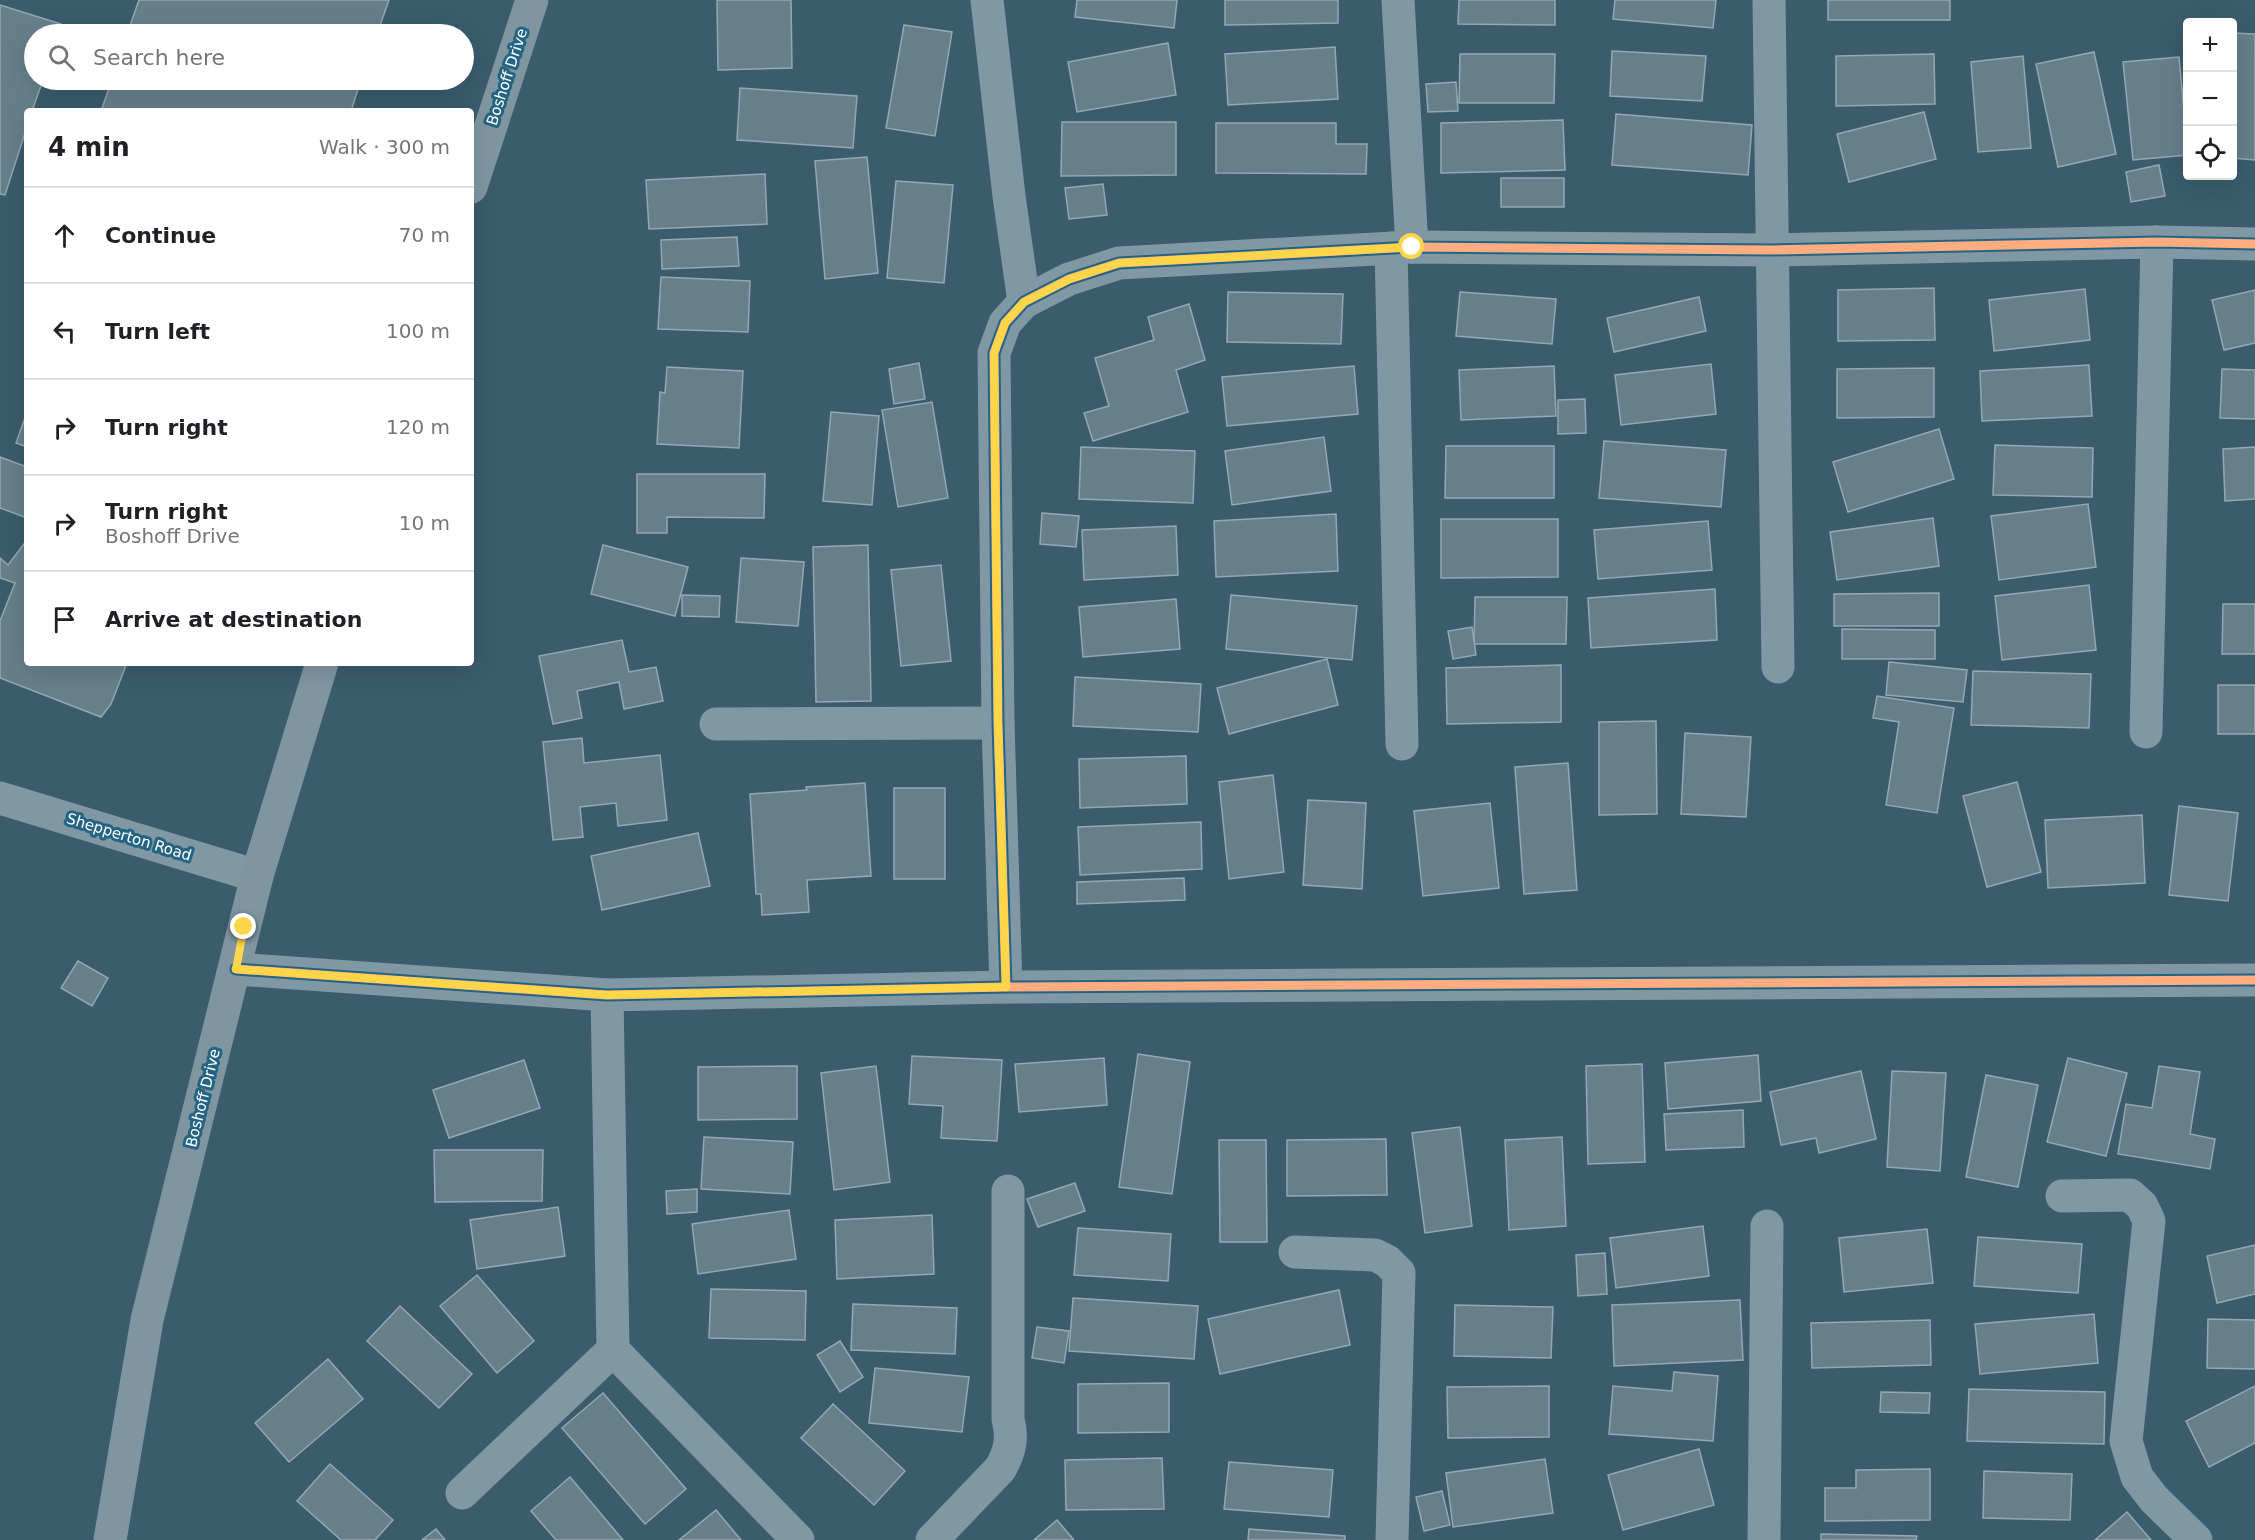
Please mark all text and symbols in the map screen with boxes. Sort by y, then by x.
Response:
map controls [2183,18,2237,180]
button: + [2183,18,2237,72]
search box [24,24,474,90]
street label: Boshoff Drive [483,26,531,128]
icon: search [45,41,78,74]
text: Search here [93,45,225,70]
button: − [2183,72,2237,126]
button: locate [2183,126,2237,180]
text: 4 min [48,132,130,162]
text: Walk · 300 m [319,135,450,159]
icon: ahead [48,219,81,252]
text: Continue [105,223,216,248]
text: 70 m [399,223,450,247]
route start [1398,233,1424,259]
icon: left [48,315,81,348]
text: Turn left [105,319,210,344]
text: 100 m [386,319,450,343]
icon: right [48,411,81,444]
text: Turn right [105,415,228,440]
text: 120 m [386,415,450,439]
text: Turn right [105,499,228,524]
icon: right [48,507,81,540]
text: 10 m [399,511,450,535]
text: Boshoff Drive [105,524,240,548]
icon: arrive [48,603,81,636]
text: Arrive at destination [105,607,362,632]
street label: Shepperton Road [64,809,194,865]
route end [230,913,256,939]
street label: Boshoff Drive [182,1047,224,1149]

